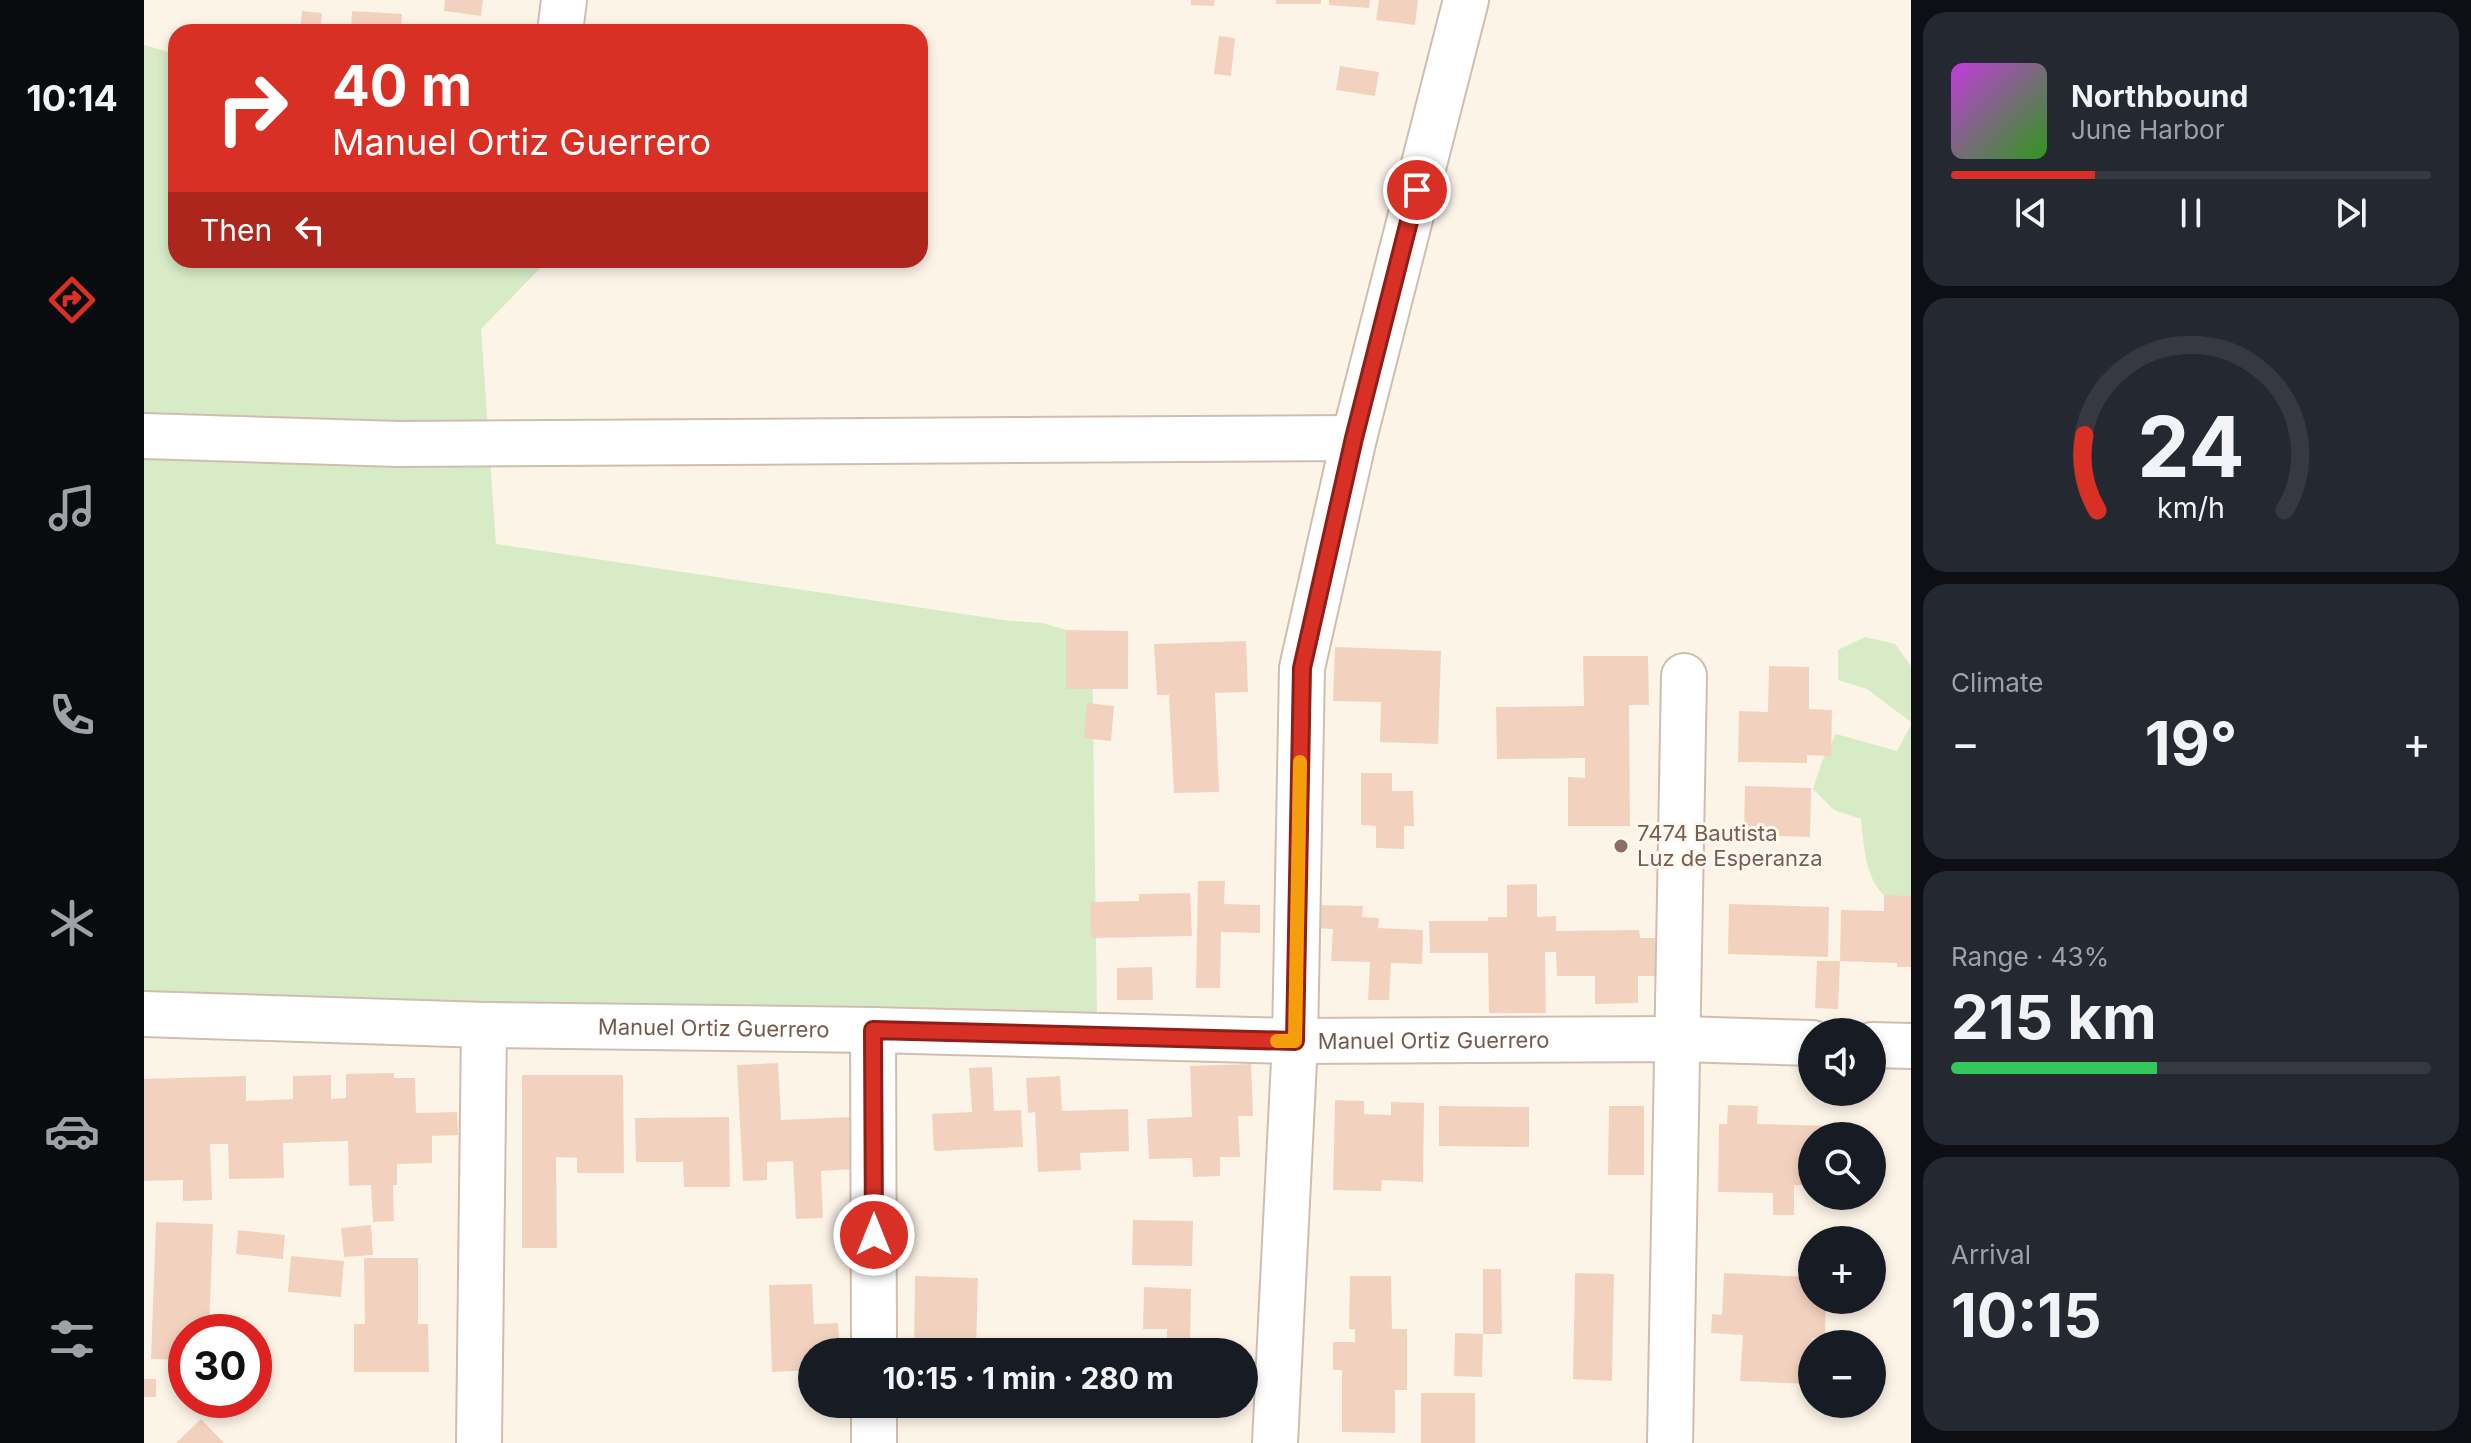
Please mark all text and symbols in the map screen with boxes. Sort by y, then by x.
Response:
text: 40 m [332,52,472,120]
icon: right [200,56,304,160]
text: 10:14 [26,76,118,120]
text: Northbound [2071,78,2248,114]
text: June Harbor [2071,114,2224,145]
text: Manuel Ortiz Guerrero [332,120,711,164]
pin [1383,156,1451,224]
icon: arrive [1395,168,1439,212]
icon: previous [2009,191,2053,235]
icon: pause [2169,191,2213,235]
icon: next [2329,191,2373,235]
icon: left [288,208,332,252]
text: Then [200,212,272,248]
icon: directions [44,272,100,328]
text: 24 [2137,396,2245,497]
icon: music [44,480,100,536]
text: km/h [2157,490,2225,525]
text: Climate [1951,667,2043,698]
icon: phone [44,687,100,743]
text: 19° [2145,707,2237,779]
text: − [1951,716,1980,770]
text: + [2402,716,2431,770]
place label: 7474 Bautista Luz de Esperanza [1637,820,1823,871]
marker: 7474 Bautista Luz de Esperanza [1612,837,1630,855]
icon: climate [44,895,100,951]
text: Range · 43% [1951,941,2109,972]
text: 215 km [1951,981,2157,1053]
street label: Manuel Ortiz Guerrero [598,1013,830,1042]
map controls [1798,1018,1886,1418]
button: sound [1798,1018,1886,1106]
street label: Manuel Ortiz Guerrero [1318,1027,1550,1054]
icon: car [44,1103,100,1159]
button: search [1798,1122,1886,1210]
position arrow [832,1193,916,1277]
button: + [1798,1226,1886,1314]
text: Arrival [1951,1239,2031,1270]
text: 10:15 [1951,1279,2102,1351]
icon: filters [44,1311,100,1367]
speed limit sign: 30 [168,1314,272,1418]
button: − [1798,1330,1886,1418]
text: 10:15 · 1 min · 280 m [882,1360,1174,1396]

